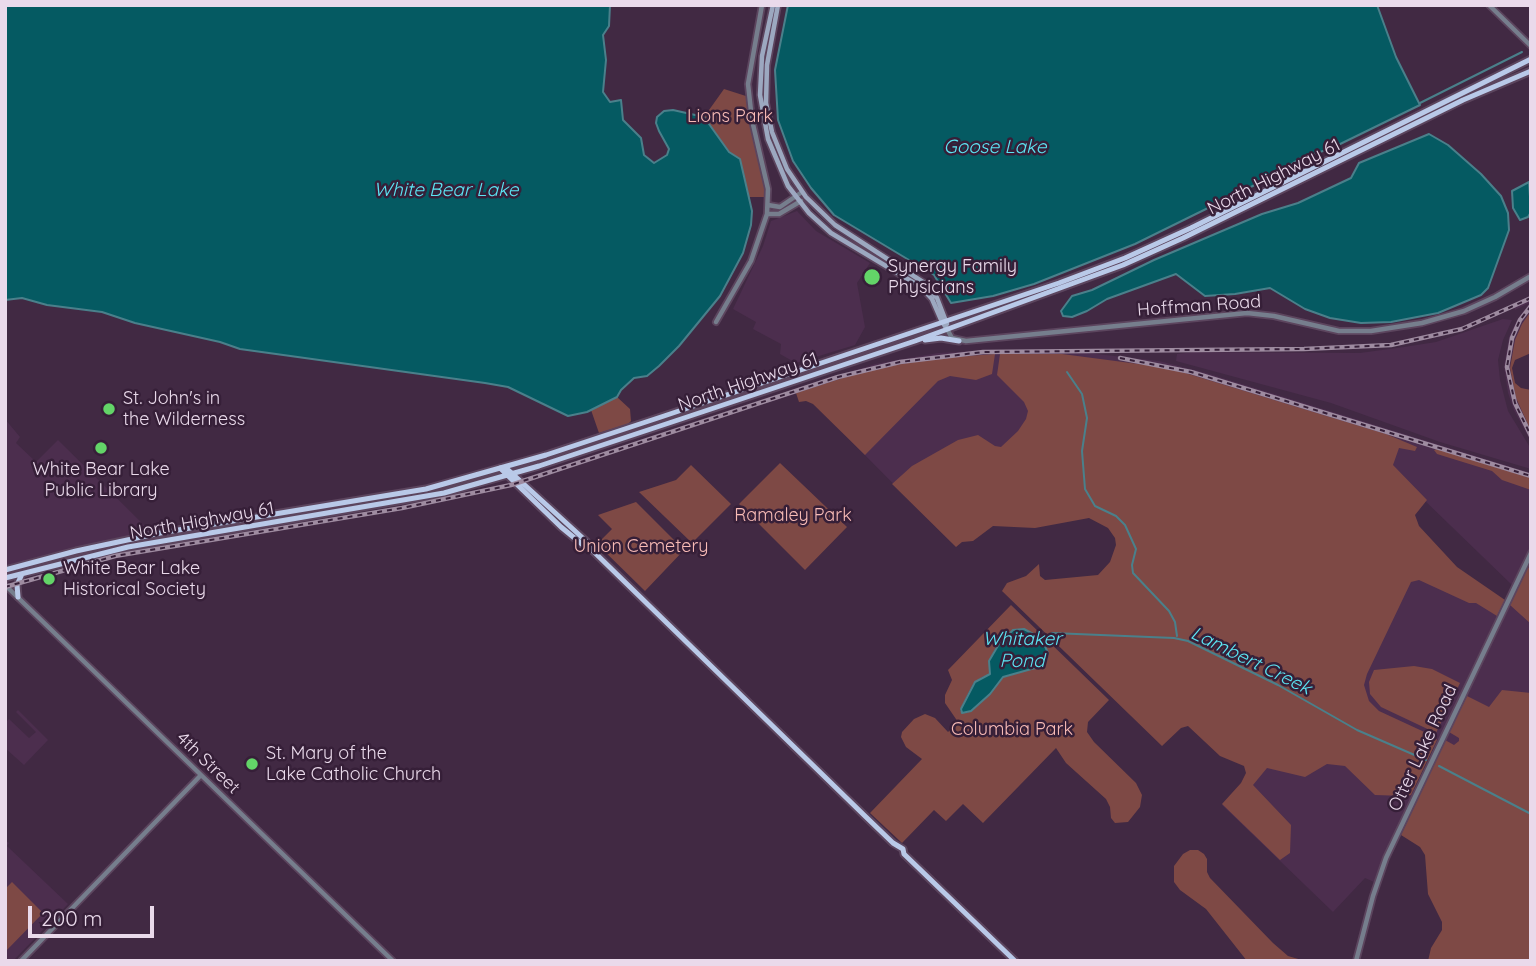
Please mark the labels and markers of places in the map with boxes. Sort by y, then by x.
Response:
place label: Synergy Family Physicians [888,256,1017,298]
marker: Synergy Family Physicians [862,267,882,287]
place label: St. John's in the Wilderness [123,388,245,430]
marker: St. John's in the Wilderness [101,401,117,417]
marker: White Bear Lake Public Library [93,440,109,456]
place label: White Bear Lake Public Library [32,459,170,502]
place label: White Bear Lake Historical Society [63,558,206,600]
marker: White Bear Lake Historical Society [41,571,57,587]
place label: St. Mary of the Lake Catholic Church [266,743,441,786]
marker: St. Mary of the Lake Catholic Church [244,756,260,772]

